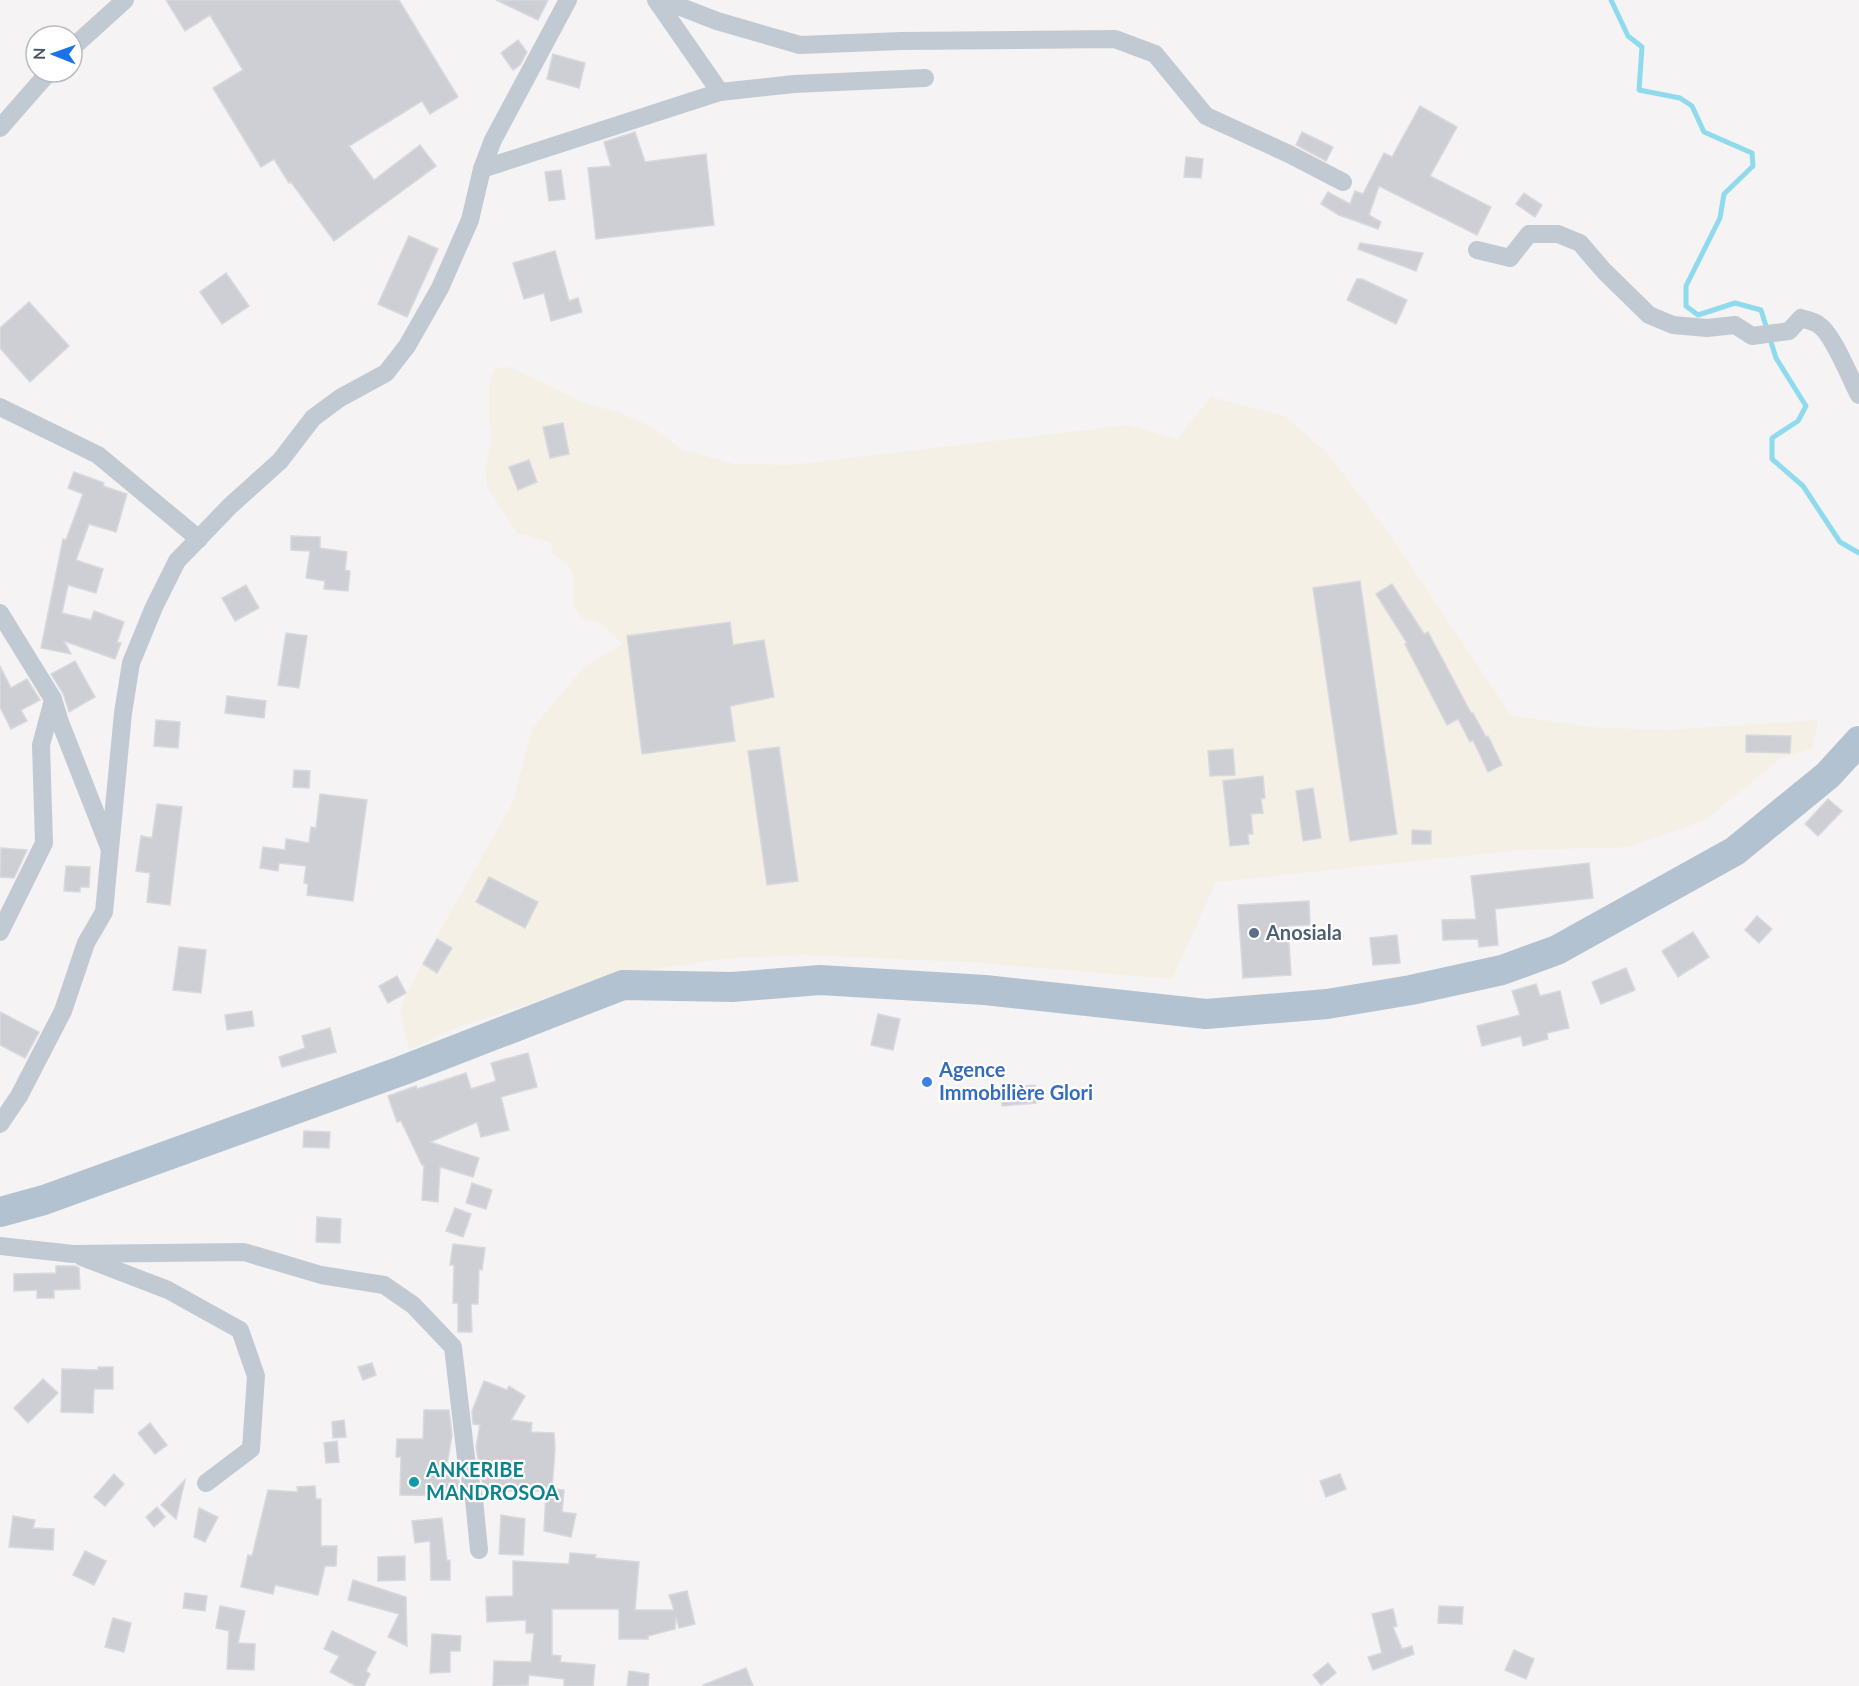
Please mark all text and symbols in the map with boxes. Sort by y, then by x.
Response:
north arrow [24,24,84,84]
text: N [29,47,48,60]
place label: Anosiala [1265,920,1342,944]
marker: Anosiala [1247,926,1261,940]
place label: Agence Immobilière Glori [938,1057,1093,1104]
marker: Agence Immobilière Glori [920,1075,934,1089]
place label: ANKERIBE MANDROSOA [425,1457,559,1504]
marker: ANKERIBE MANDROSOA [407,1475,421,1489]

